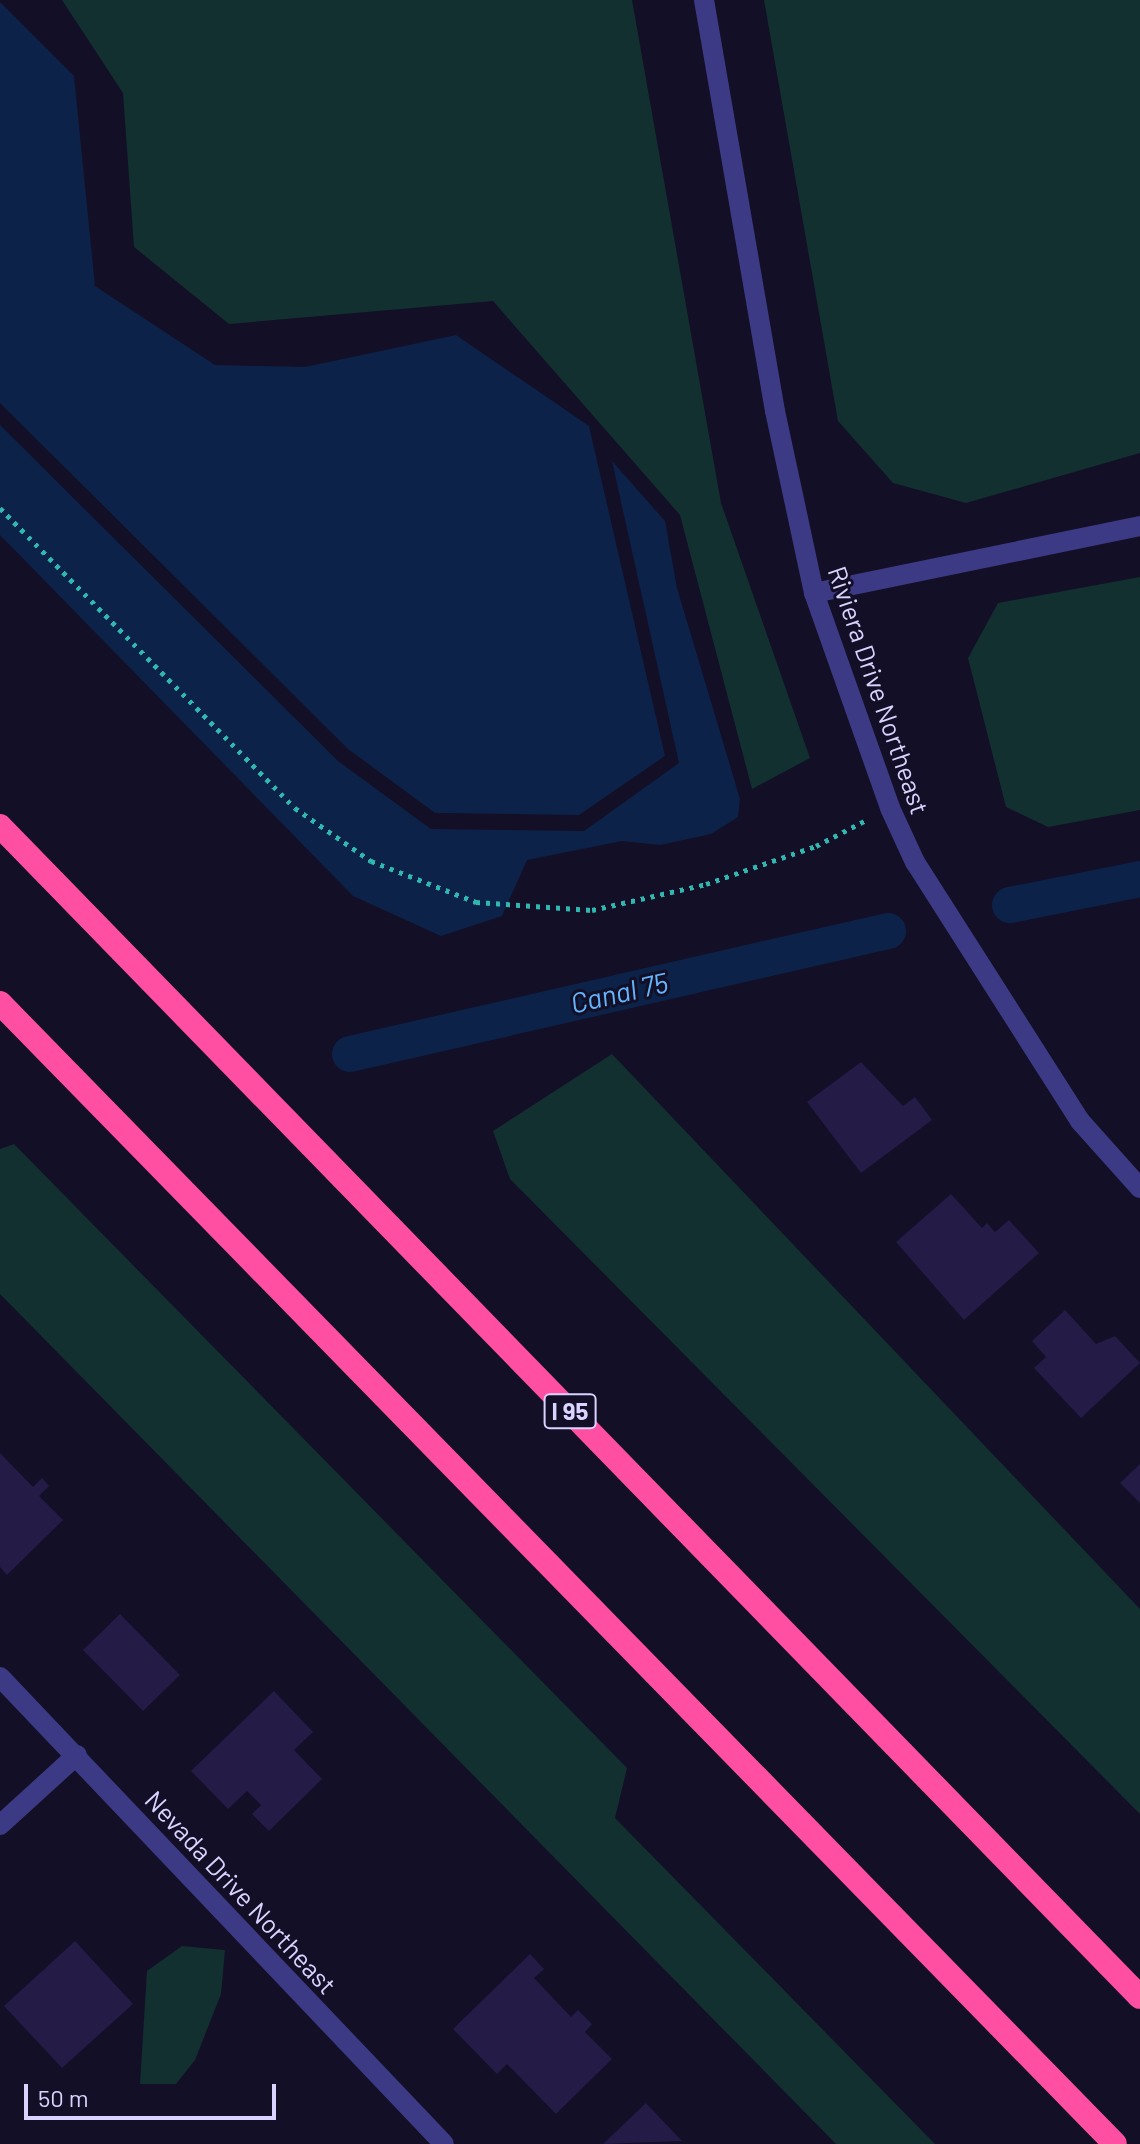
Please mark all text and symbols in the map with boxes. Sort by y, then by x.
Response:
street label: Riviera Drive Northeast [822,562,936,818]
water label: Canal 75 [567,964,671,1020]
road number: I 95 [542,1391,598,1431]
street label: Nevada Drive Northeast [139,1784,343,2000]
scale bar [28,2068,280,2118]
text: 50 m [38,2083,89,2112]

